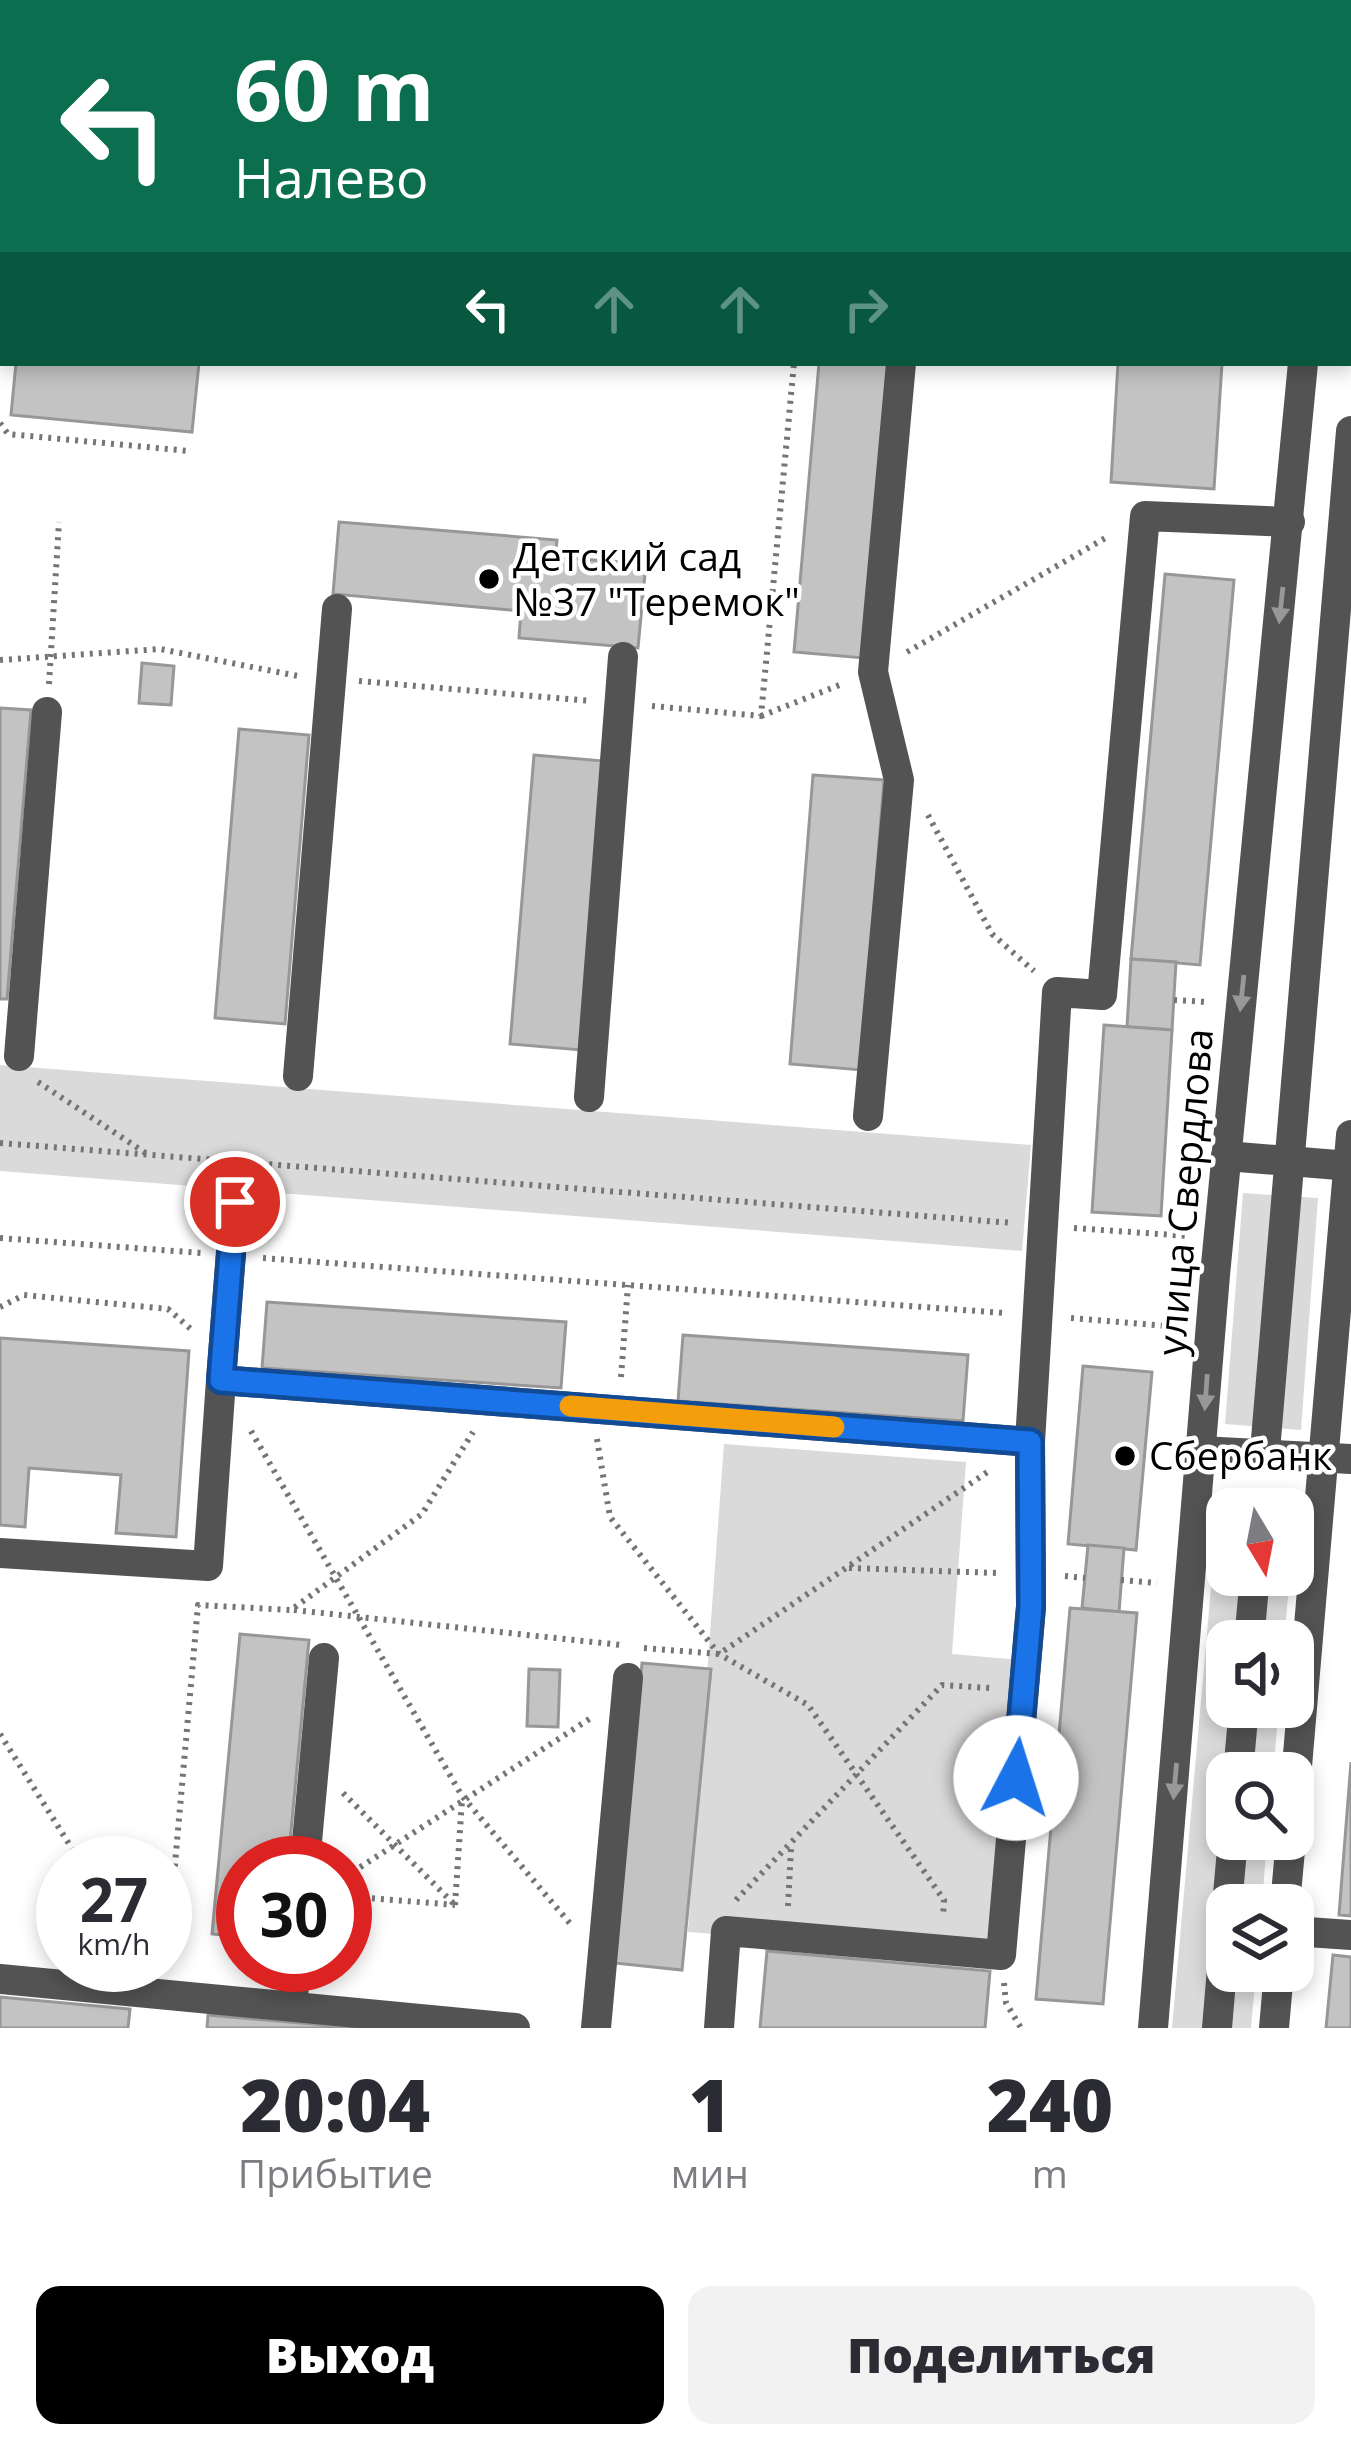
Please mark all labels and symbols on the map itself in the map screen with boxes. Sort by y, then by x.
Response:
place label: Детский сад №37 "Теремок" [513,529,800,627]
marker: Детский сад №37 "Теремок" [476,566,502,592]
one-way arrow [1272,587,1291,624]
one-way arrow [1232,975,1251,1012]
street label: улица Свердлова [1143,1026,1224,1357]
pin [184,1151,286,1253]
one-way arrow [1196,1374,1215,1411]
place label: Сбербанк [1149,1428,1332,1481]
marker: Сбербанк [1112,1443,1138,1469]
north arrow [1206,1488,1314,1596]
position arrow [953,1715,1079,1841]
one-way arrow [1165,1763,1184,1800]
speed limit sign: 30 [216,1836,372,1992]

